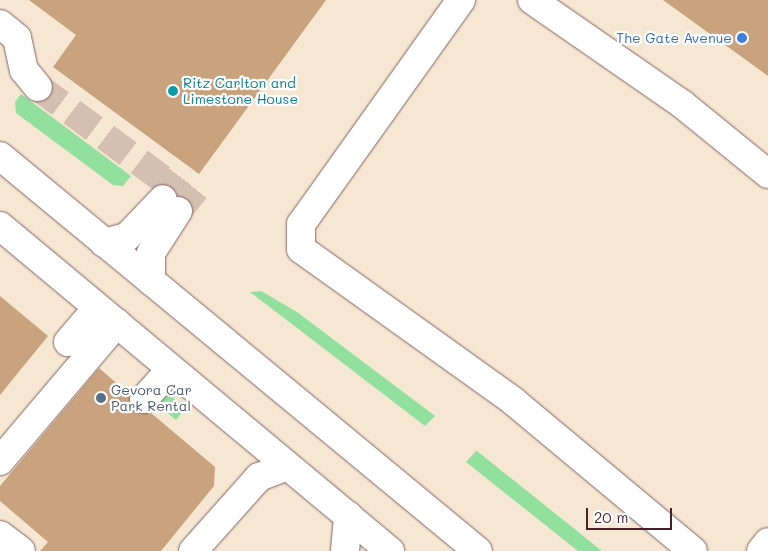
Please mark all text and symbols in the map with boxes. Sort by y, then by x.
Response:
place label: The Gate Avenue [616,30,732,46]
marker: The Gate Avenue [736,32,748,44]
place label: Ritz Carlton and Limestone House [183,75,298,108]
marker: Ritz Carlton and Limestone House [167,85,179,97]
place label: Gevora Car Park Rental [111,382,192,414]
marker: Gevora Car Park Rental [95,392,107,404]
scale bar [588,498,674,530]
text: 20 m [594,507,628,527]

